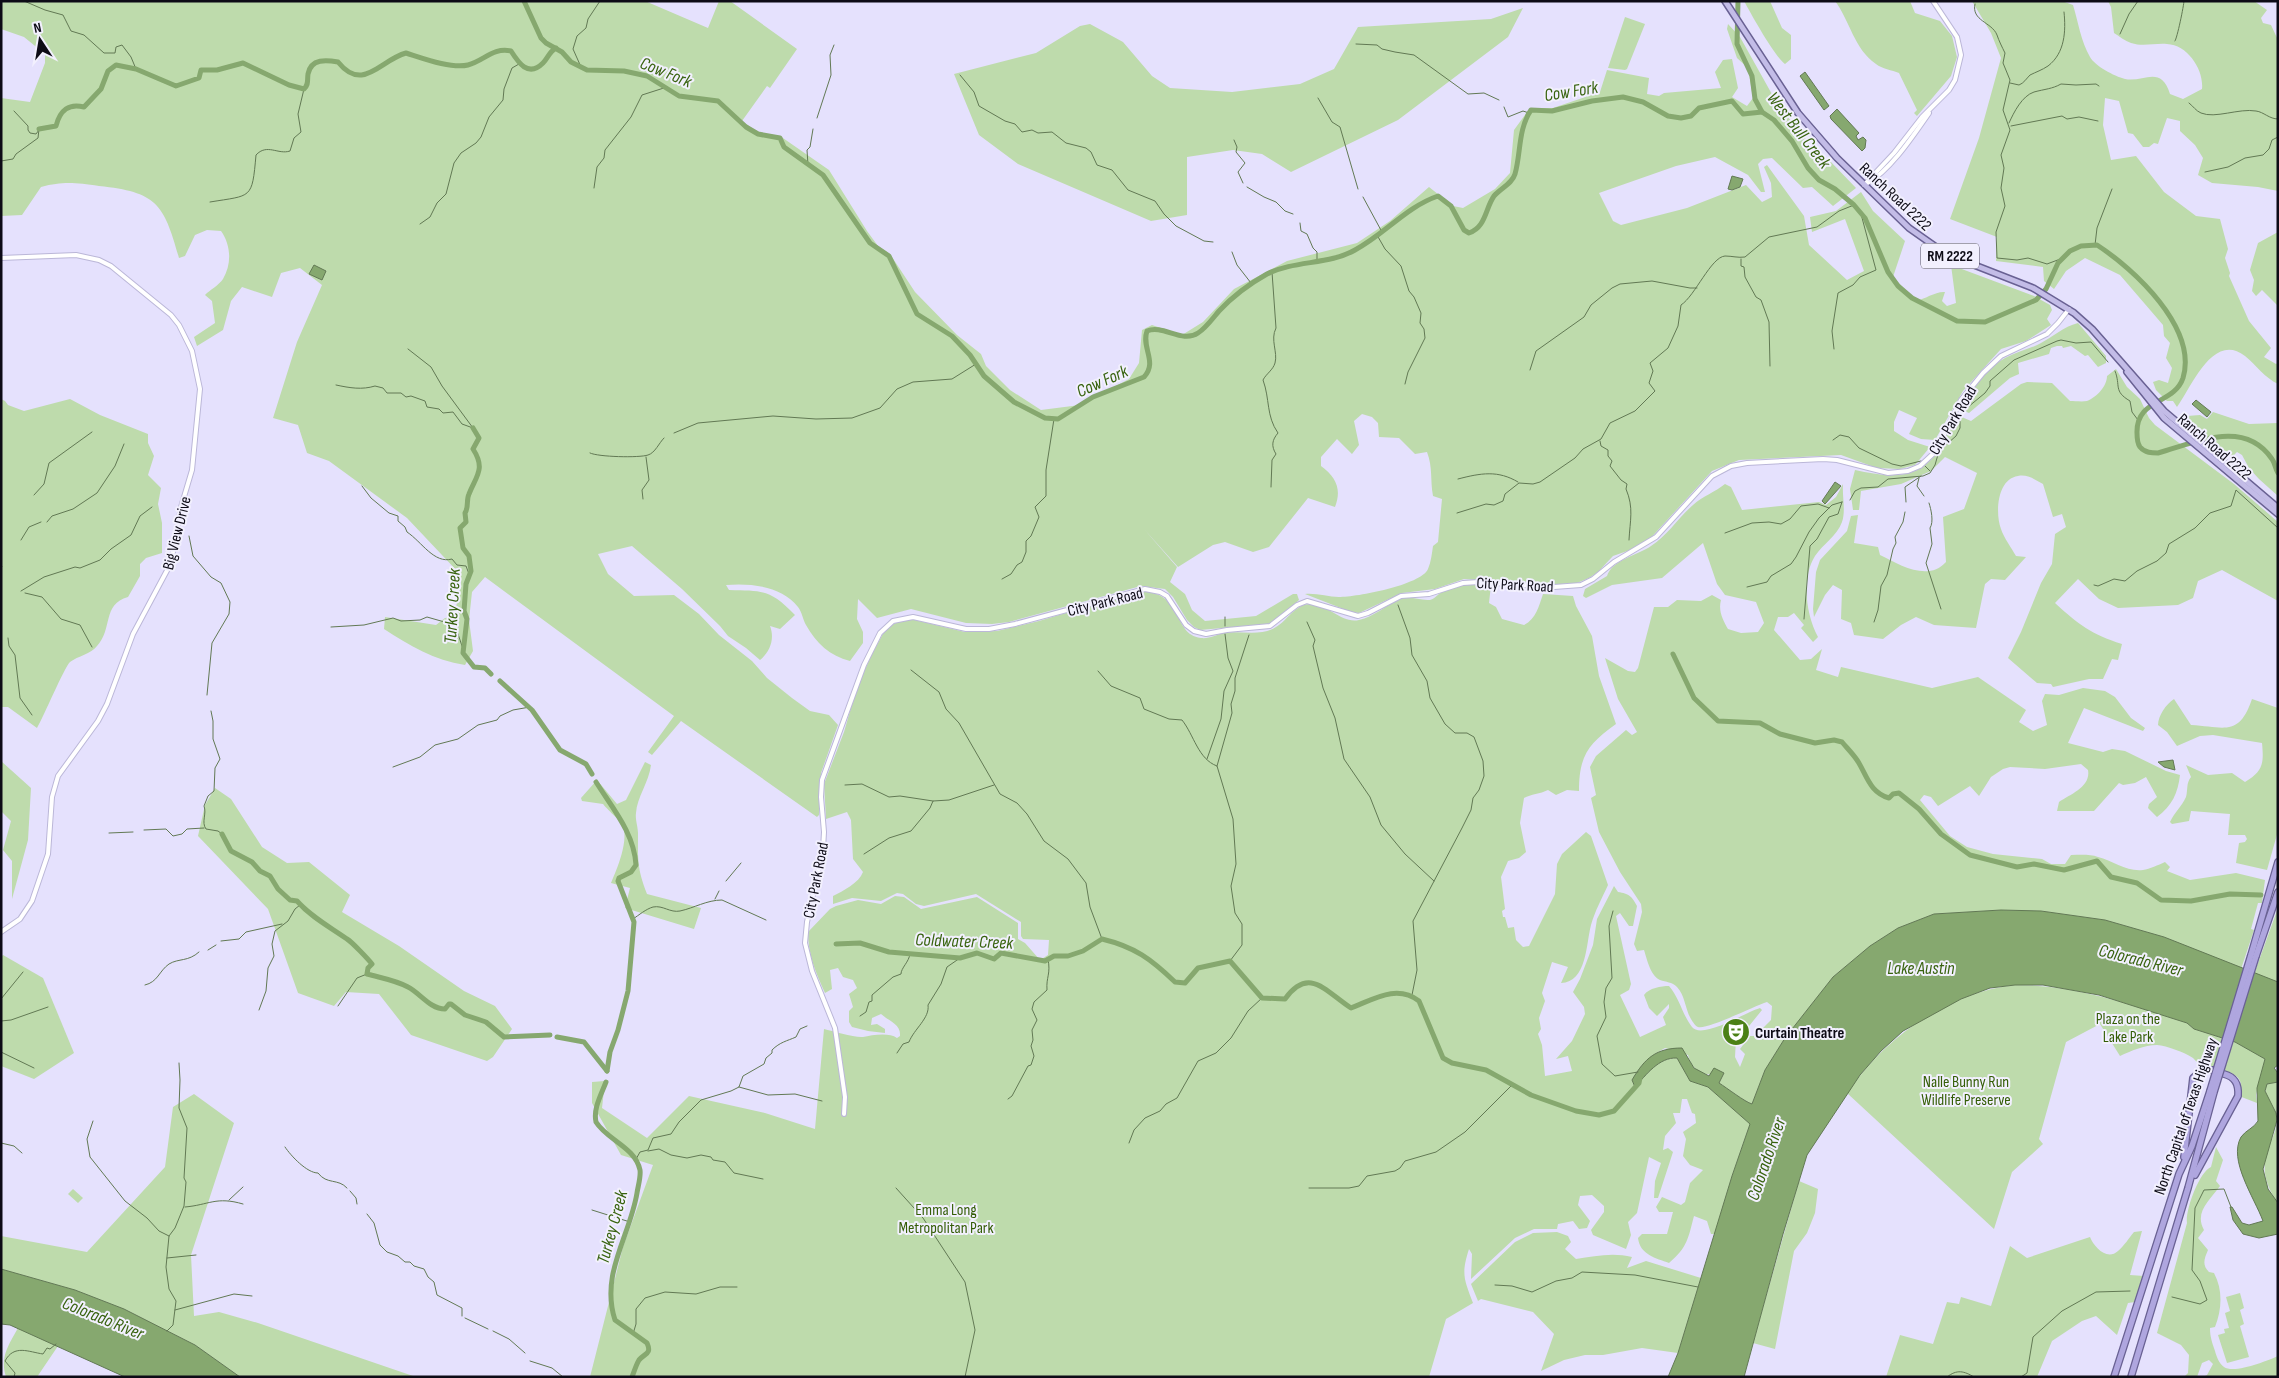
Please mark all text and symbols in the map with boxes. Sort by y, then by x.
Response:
north arrow [15,15,65,65]
text: N [32,19,43,37]
water label: Cow Fork [637,53,696,93]
water label: Cow Fork [1543,77,1601,106]
water label: West Bull Creek [1762,88,1836,174]
street label: Ranch Road 2222 [1855,159,1935,235]
road number: RM 2222 [1921,244,1979,268]
water label: Cow Fork [1073,360,1132,402]
street label: City Park Road [1925,383,1981,459]
street label: Ranch Road 2222 [2173,410,2255,484]
street label: Big View Drive [159,495,196,572]
water label: Turkey Creek [440,567,465,644]
street label: City Park Road [1476,574,1554,597]
street label: City Park Road [1066,584,1145,621]
street label: City Park Road [800,841,833,920]
water label: Coldwater Creek [915,929,1014,954]
water label: Colorado River [2097,940,2186,981]
water label: Lake Austin [1887,958,1955,979]
park label: Plaza on the Lake Park [2096,1010,2160,1047]
theatre icon: Curtain Theatre [1721,1017,1751,1047]
place label: Curtain Theatre [1755,1024,1844,1043]
street label: North Capital of Texas Highway [2151,1036,2222,1197]
park label: Nalle Bunny Run Wildlife Preserve [1921,1073,2011,1110]
water label: Colorado River [1743,1114,1791,1203]
water label: Turkey Creek [593,1187,633,1266]
park label: Emma Long Metropolitan Park [898,1201,994,1238]
water label: Colorado River [59,1293,147,1345]

